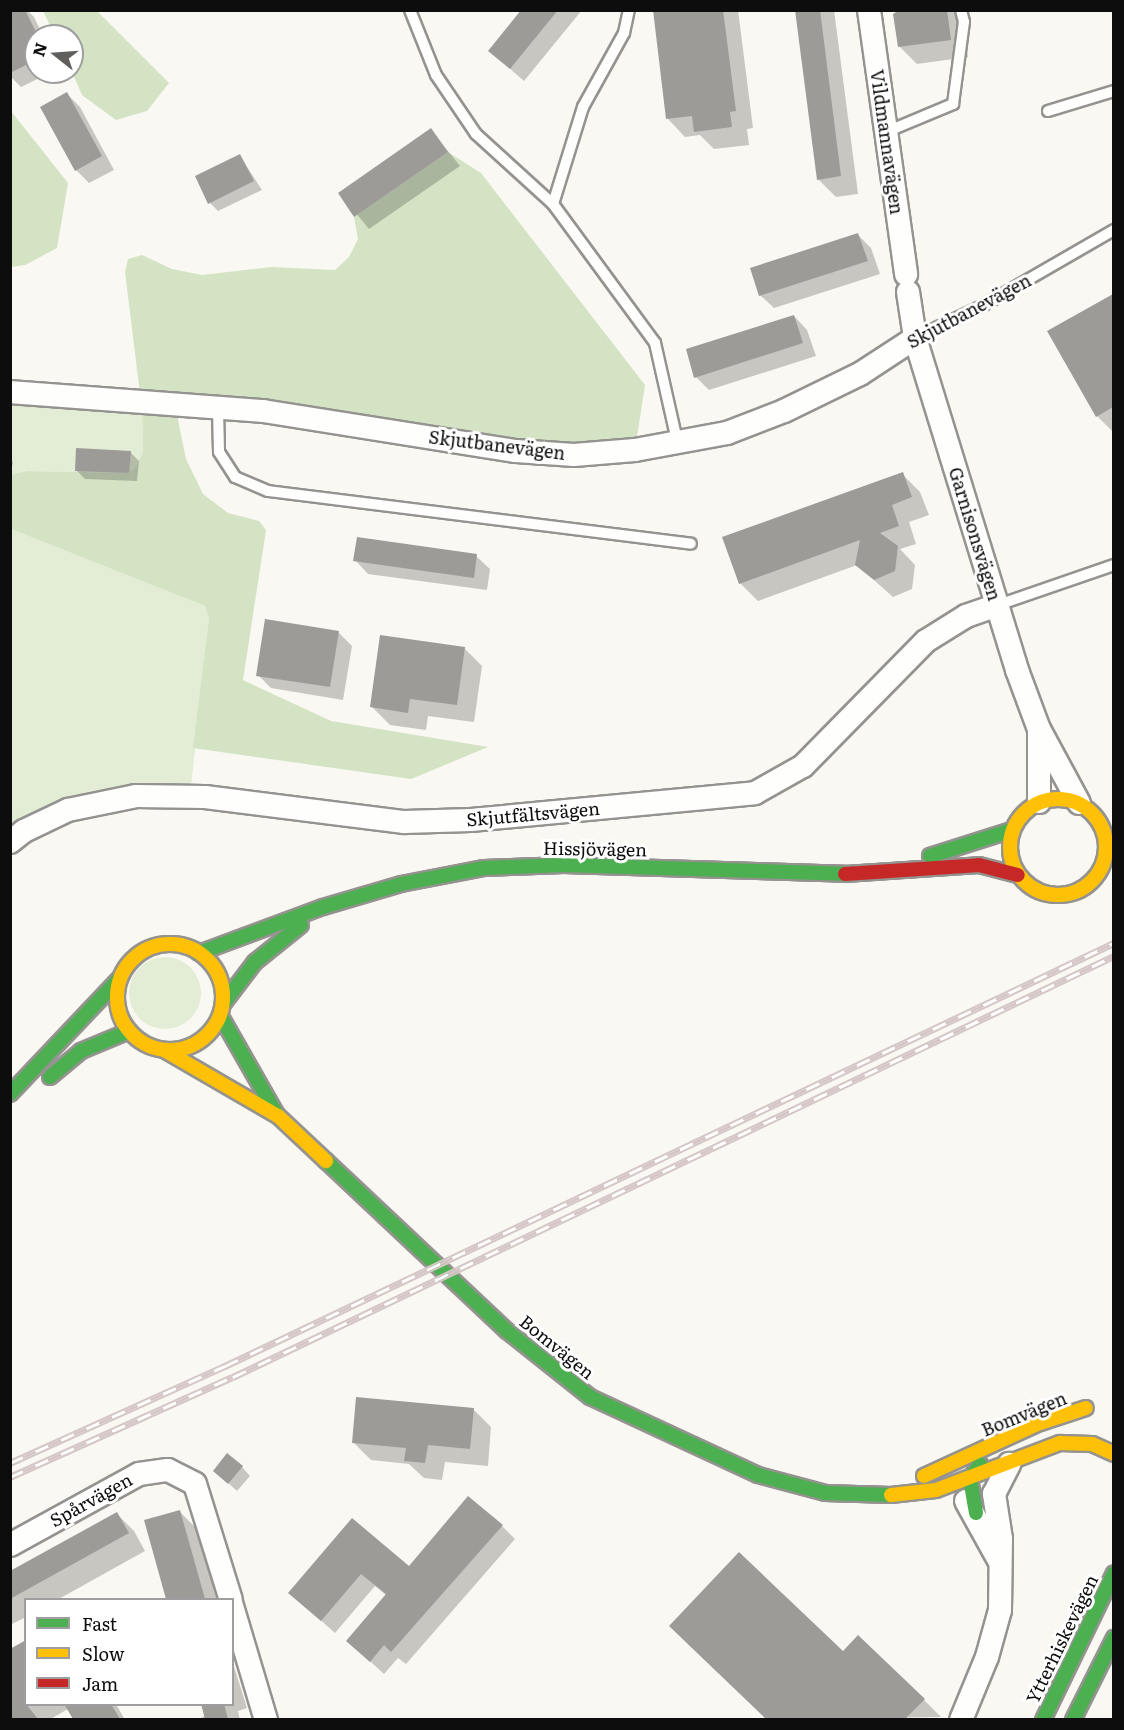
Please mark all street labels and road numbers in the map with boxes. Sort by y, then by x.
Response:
street label: Vildmannavägen [866,68,908,216]
street label: Skjutbanevägen [903,269,1035,353]
street label: Skjutbanevägen [427,426,567,464]
street label: Garnisonsvägen [944,465,1006,603]
street label: Skjutfältsvägen [465,797,601,831]
street label: Hissjövägen [543,837,647,861]
street label: Bomvägen [515,1310,599,1384]
street label: Bomvägen [978,1387,1070,1441]
street label: Spårvägen [46,1469,136,1531]
street label: Ytterhiskevägen [1021,1571,1103,1707]

